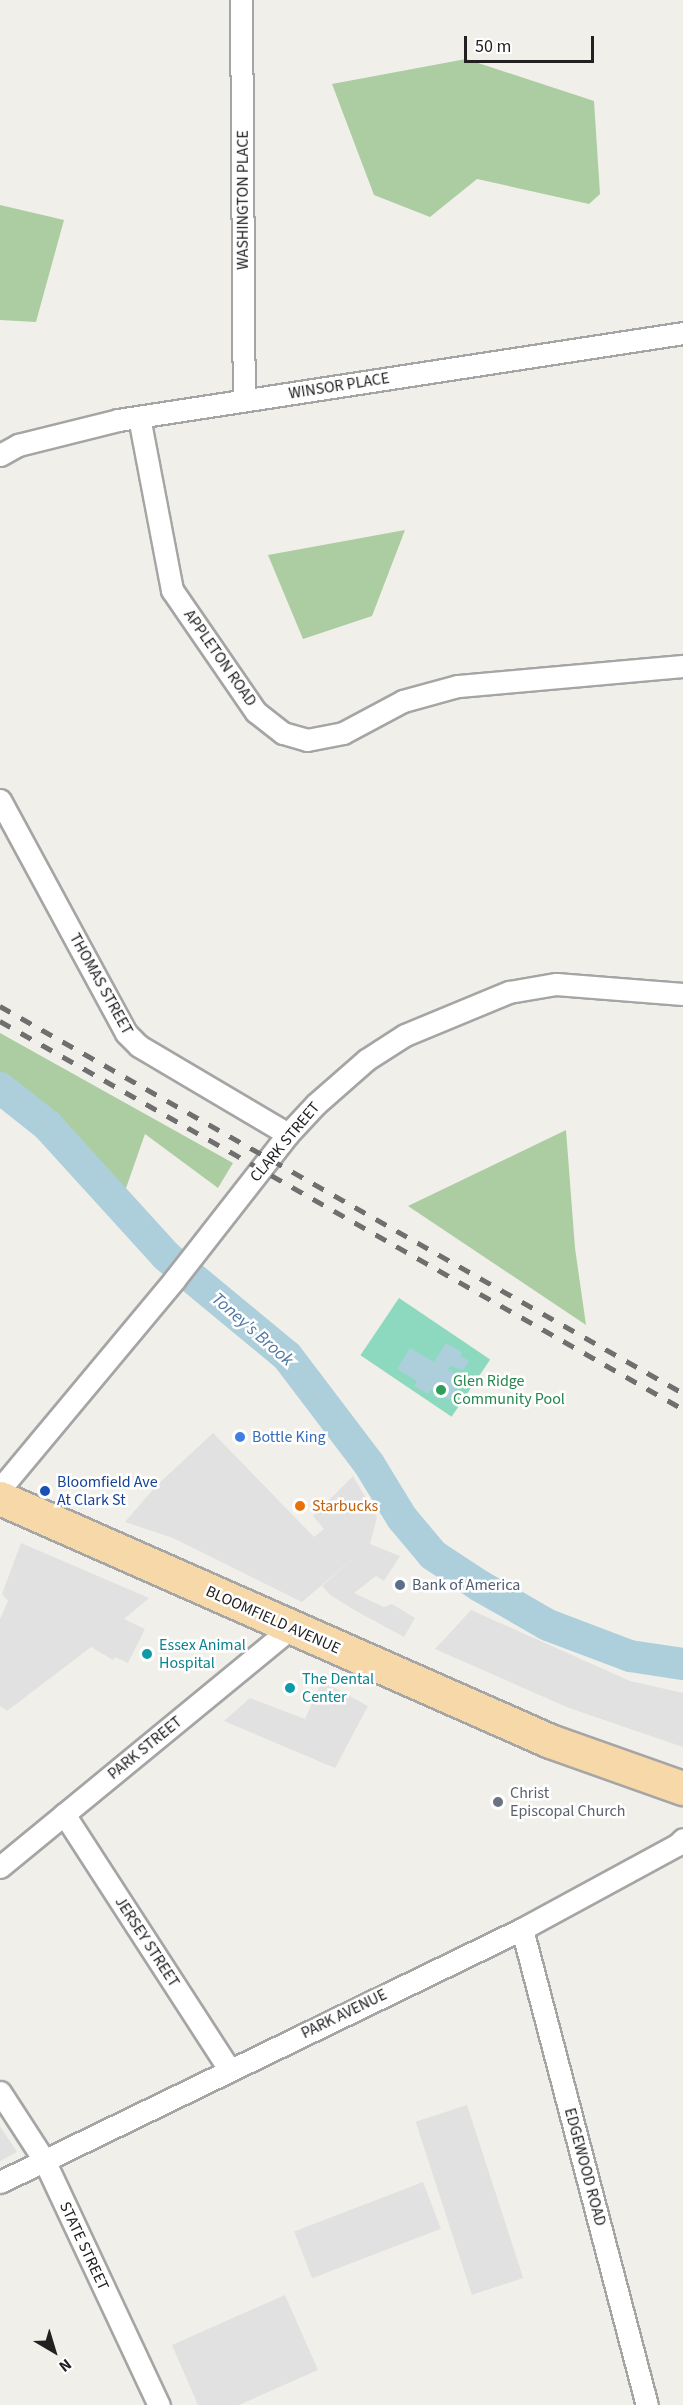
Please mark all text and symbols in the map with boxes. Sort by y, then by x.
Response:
scale bar [467,24,598,62]
text: 50 m [475,34,511,59]
street label: WASHINGTON PLACE [233,130,253,270]
street label: WINSOR PLACE [287,369,391,403]
street label: APPLETON ROAD [180,606,260,710]
street label: THOMAS STREET [65,930,137,1038]
street label: CLARK STREET [246,1098,324,1186]
water label: Toney's Brook [207,1289,297,1371]
place label: Glen Ridge Community Pool [453,1371,565,1409]
marker: Glen Ridge Community Pool [434,1383,448,1397]
place label: Bottle King [252,1427,326,1447]
marker: Bottle King [233,1430,247,1444]
place label: Bloomfield Ave At Clark St [57,1472,158,1510]
marker: Bloomfield Ave At Clark St [38,1484,52,1498]
place label: Starbucks [312,1496,378,1516]
marker: Starbucks [293,1499,307,1513]
place label: Bank of America [412,1575,520,1595]
marker: Bank of America [393,1578,407,1592]
street label: BLOOMFIELD AVENUE [203,1582,343,1658]
place label: Essex Animal Hospital [159,1635,246,1673]
marker: Essex Animal Hospital [140,1647,154,1661]
place label: The Dental Center [302,1669,374,1707]
marker: The Dental Center [283,1681,297,1695]
street label: PARK STREET [104,1712,186,1784]
place label: Christ Episcopal Church [510,1783,626,1821]
marker: Christ Episcopal Church [491,1795,505,1809]
street label: JERSEY STREET [111,1893,183,1991]
street label: PARK AVENUE [298,1985,390,2043]
street label: EDGEWOOD ROAD [560,2106,610,2228]
street label: STATE STREET [55,2199,113,2293]
north arrow [24,2321,84,2381]
text: N [54,2353,76,2377]

